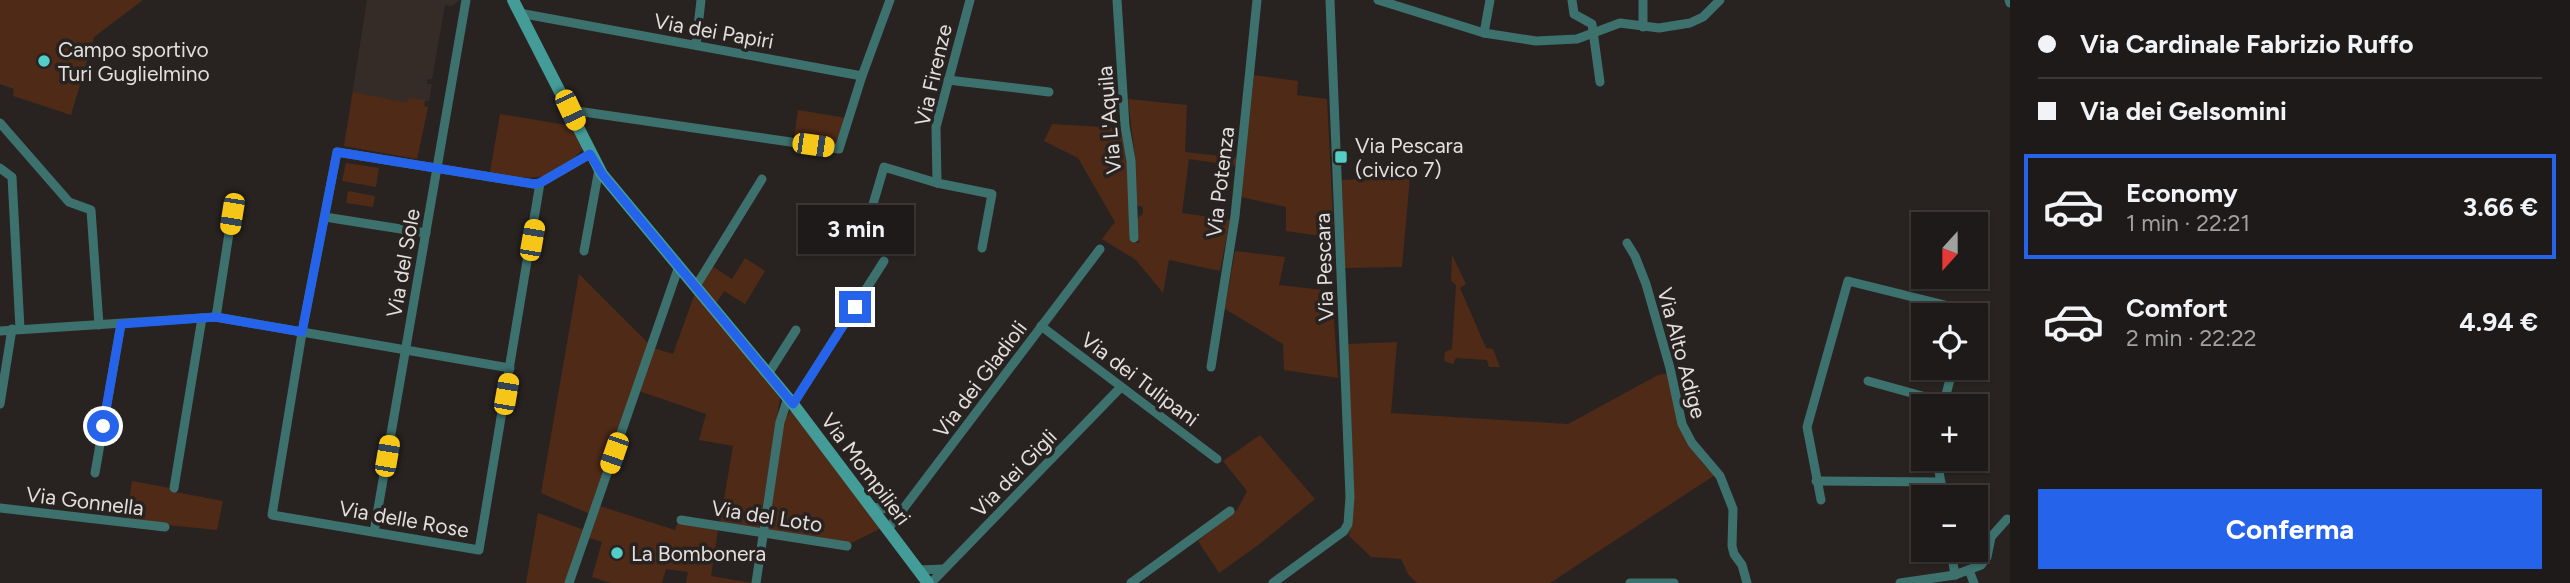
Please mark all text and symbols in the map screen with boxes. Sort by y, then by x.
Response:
street label: Via dei Papiri [652,8,776,54]
street label: Via Firenze [909,22,957,128]
text: Via Cardinale Fabrizio Ruffo [2080,28,2414,60]
place label: Campo sportivo Turi Guglielmino [58,37,210,86]
marker: Campo sportivo Turi Guglielmino [36,53,52,69]
street label: Via L'Aquila [1092,65,1126,175]
car [552,87,589,133]
text: Via dei Gelsomini [2080,95,2287,127]
street label: Via Potenza [1201,125,1239,239]
car [791,132,836,158]
place label: Via Pescara (civico 7) [1355,133,1463,182]
marker: Via Pescara (civico 7) [1333,149,1349,165]
icon: car [2042,175,2105,238]
text: Economy [2126,177,2238,209]
text: 3.66 € [2463,191,2538,223]
car [219,192,246,236]
callout: 3 min [797,205,913,254]
street label: Via del Sole [381,207,425,319]
text: 1 min · 22:21 [2126,209,2250,237]
street label: Via Pescara [1310,212,1338,322]
north arrow [1911,212,1988,289]
map controls [1911,212,1988,562]
text: 3 min [827,215,885,243]
car [519,217,546,263]
street label: Via Alto Adige [1653,285,1711,421]
icon: car [2042,290,2105,353]
route end [839,291,871,323]
text: Comfort [2126,292,2228,324]
button: locate [1911,303,1988,380]
text: 4.94 € [2459,306,2538,338]
street label: Via dei Gladioli [928,316,1032,442]
text: 2 min · 22:22 [2126,324,2257,352]
street label: Via dei Tulipani [1076,327,1204,431]
car [493,371,520,417]
button: + [1911,394,1988,471]
street label: Via Mompilieri [816,408,916,530]
route start [87,410,119,442]
street label: Via dei Gigli [966,424,1062,522]
car [598,430,631,476]
car [374,433,401,479]
street label: Via Gonnella [25,481,145,521]
button: − [1911,485,1988,562]
button: Conferma [2038,489,2542,569]
street label: Via delle Rose [337,495,471,543]
street label: Via del Loto [710,495,824,537]
place label: La Bombonera [631,541,766,566]
marker: La Bombonera [609,545,625,561]

